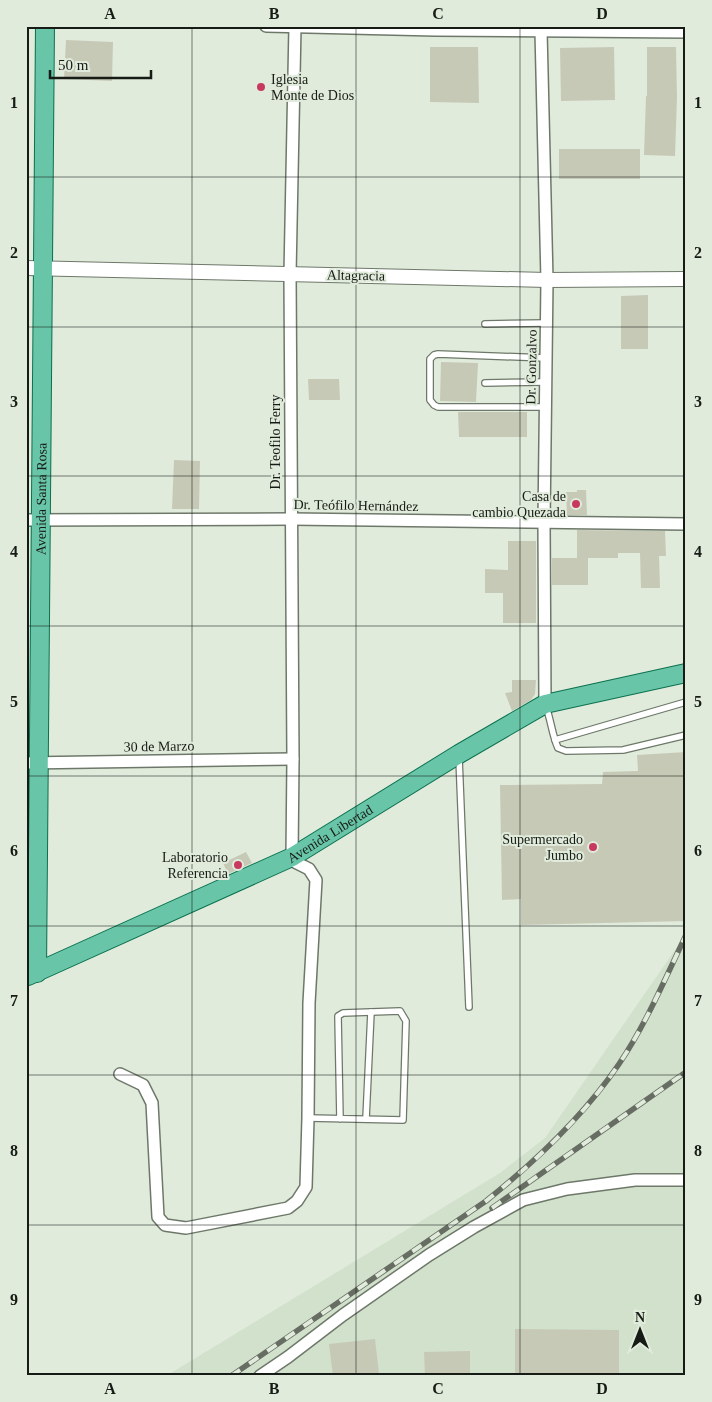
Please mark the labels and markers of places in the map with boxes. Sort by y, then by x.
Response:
place label: Iglesia Monte de Dios [271,72,354,103]
marker: Iglesia Monte de Dios [255,81,267,93]
place label: Casa de cambio Quezada [472,489,567,520]
marker: Casa de cambio Quezada [570,498,582,510]
place label: Supermercado Jumbo [502,832,583,863]
marker: Supermercado Jumbo [587,841,599,853]
place label: Laboratorio Referencia [162,850,229,881]
marker: Laboratorio Referencia [232,859,244,871]

